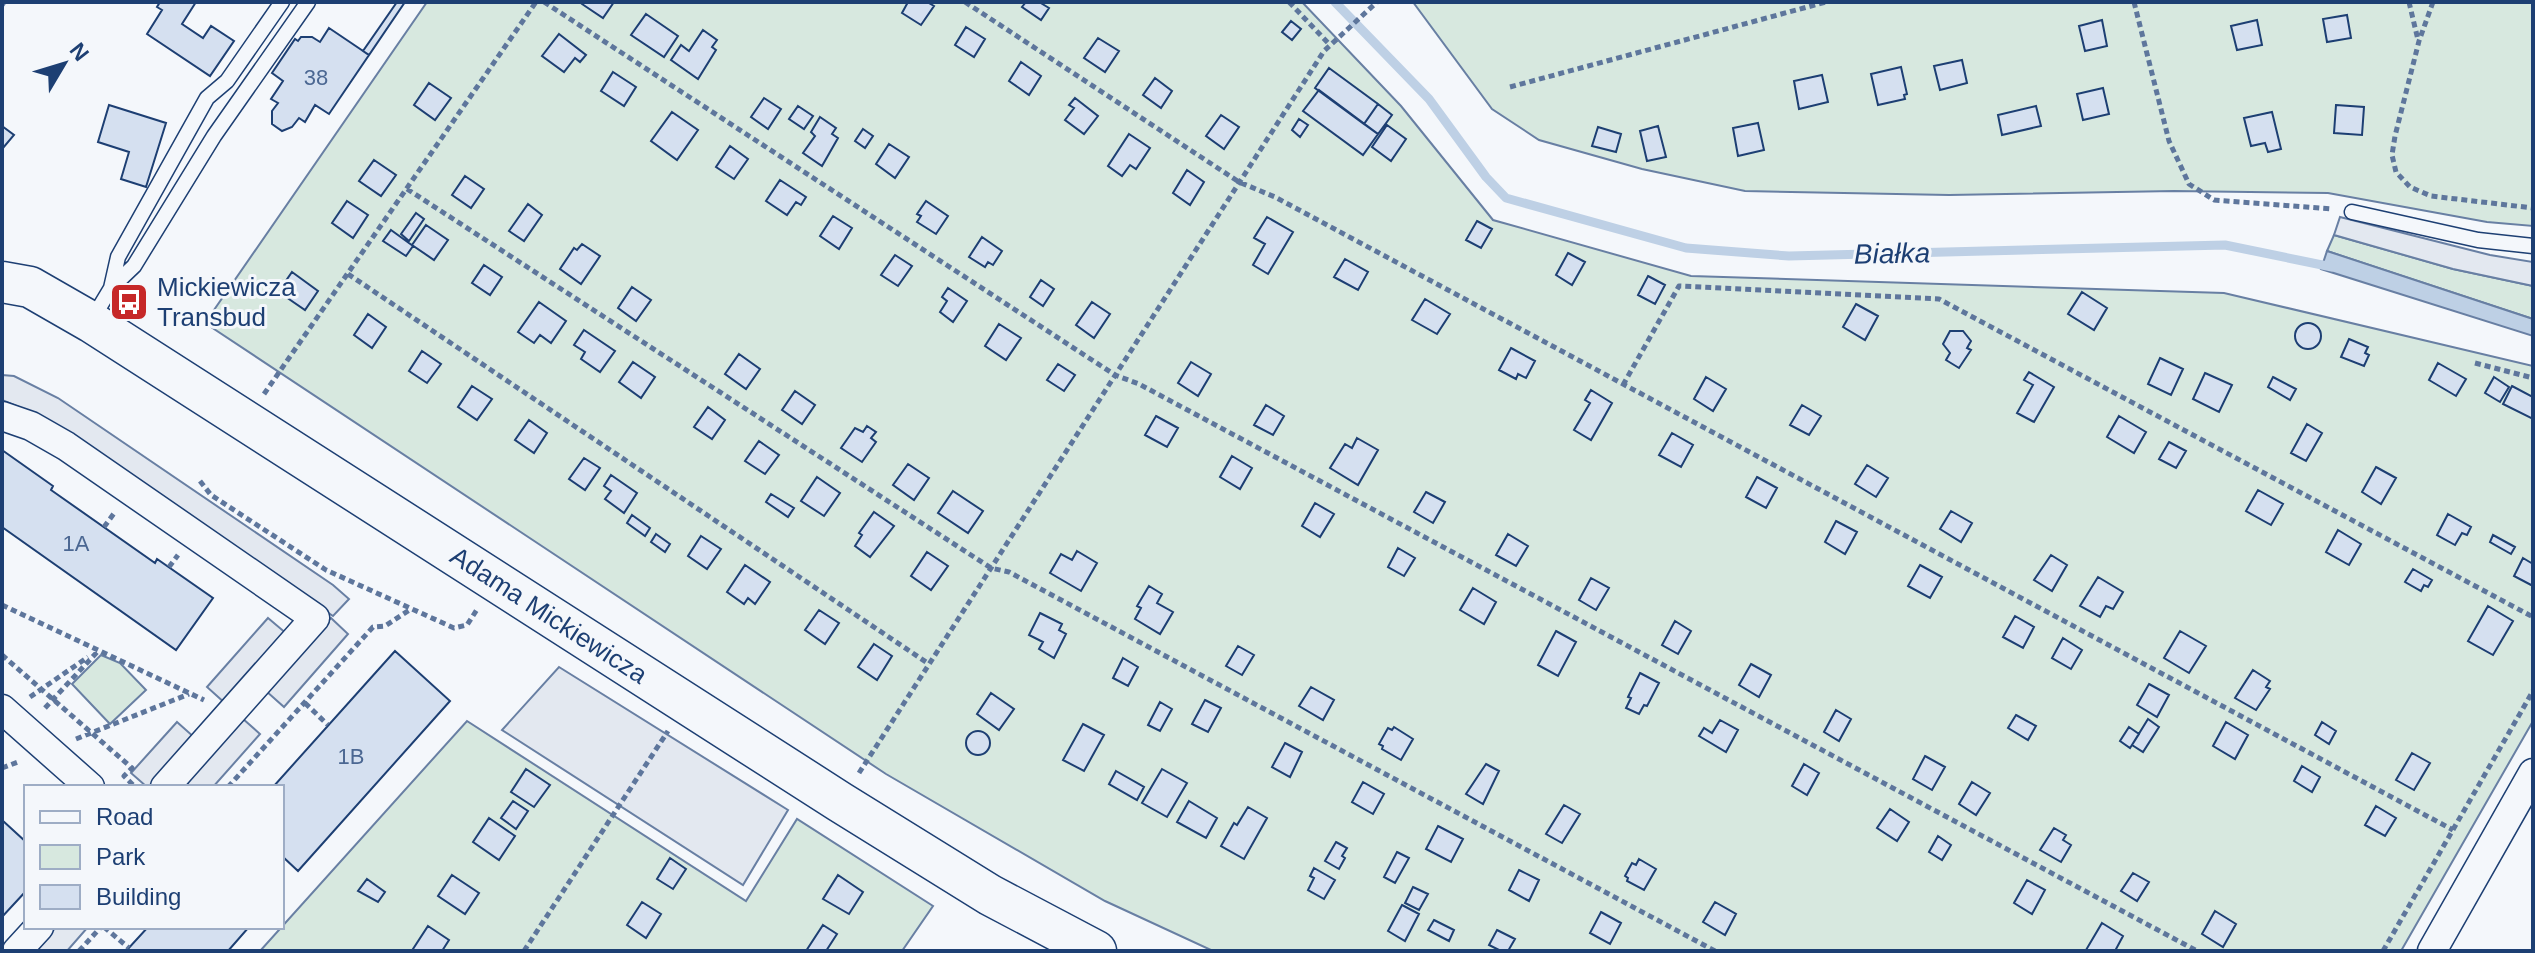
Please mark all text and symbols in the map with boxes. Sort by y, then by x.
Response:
north arrow [24,24,104,104]
text: N [65,38,94,66]
house number: 38 [304,65,328,90]
water label: Białka [1854,237,1930,270]
place label: Mickiewicza Transbud [157,272,296,332]
bus stop icon: Mickiewicza Transbud [108,281,150,323]
house number: 1A [63,531,90,556]
street label: Adama Mickiewicza [445,540,653,690]
house number: 1B [338,744,364,769]
legend [24,785,284,929]
text: Road [96,803,153,830]
text: Park [96,843,146,870]
text: Building [96,883,181,910]

